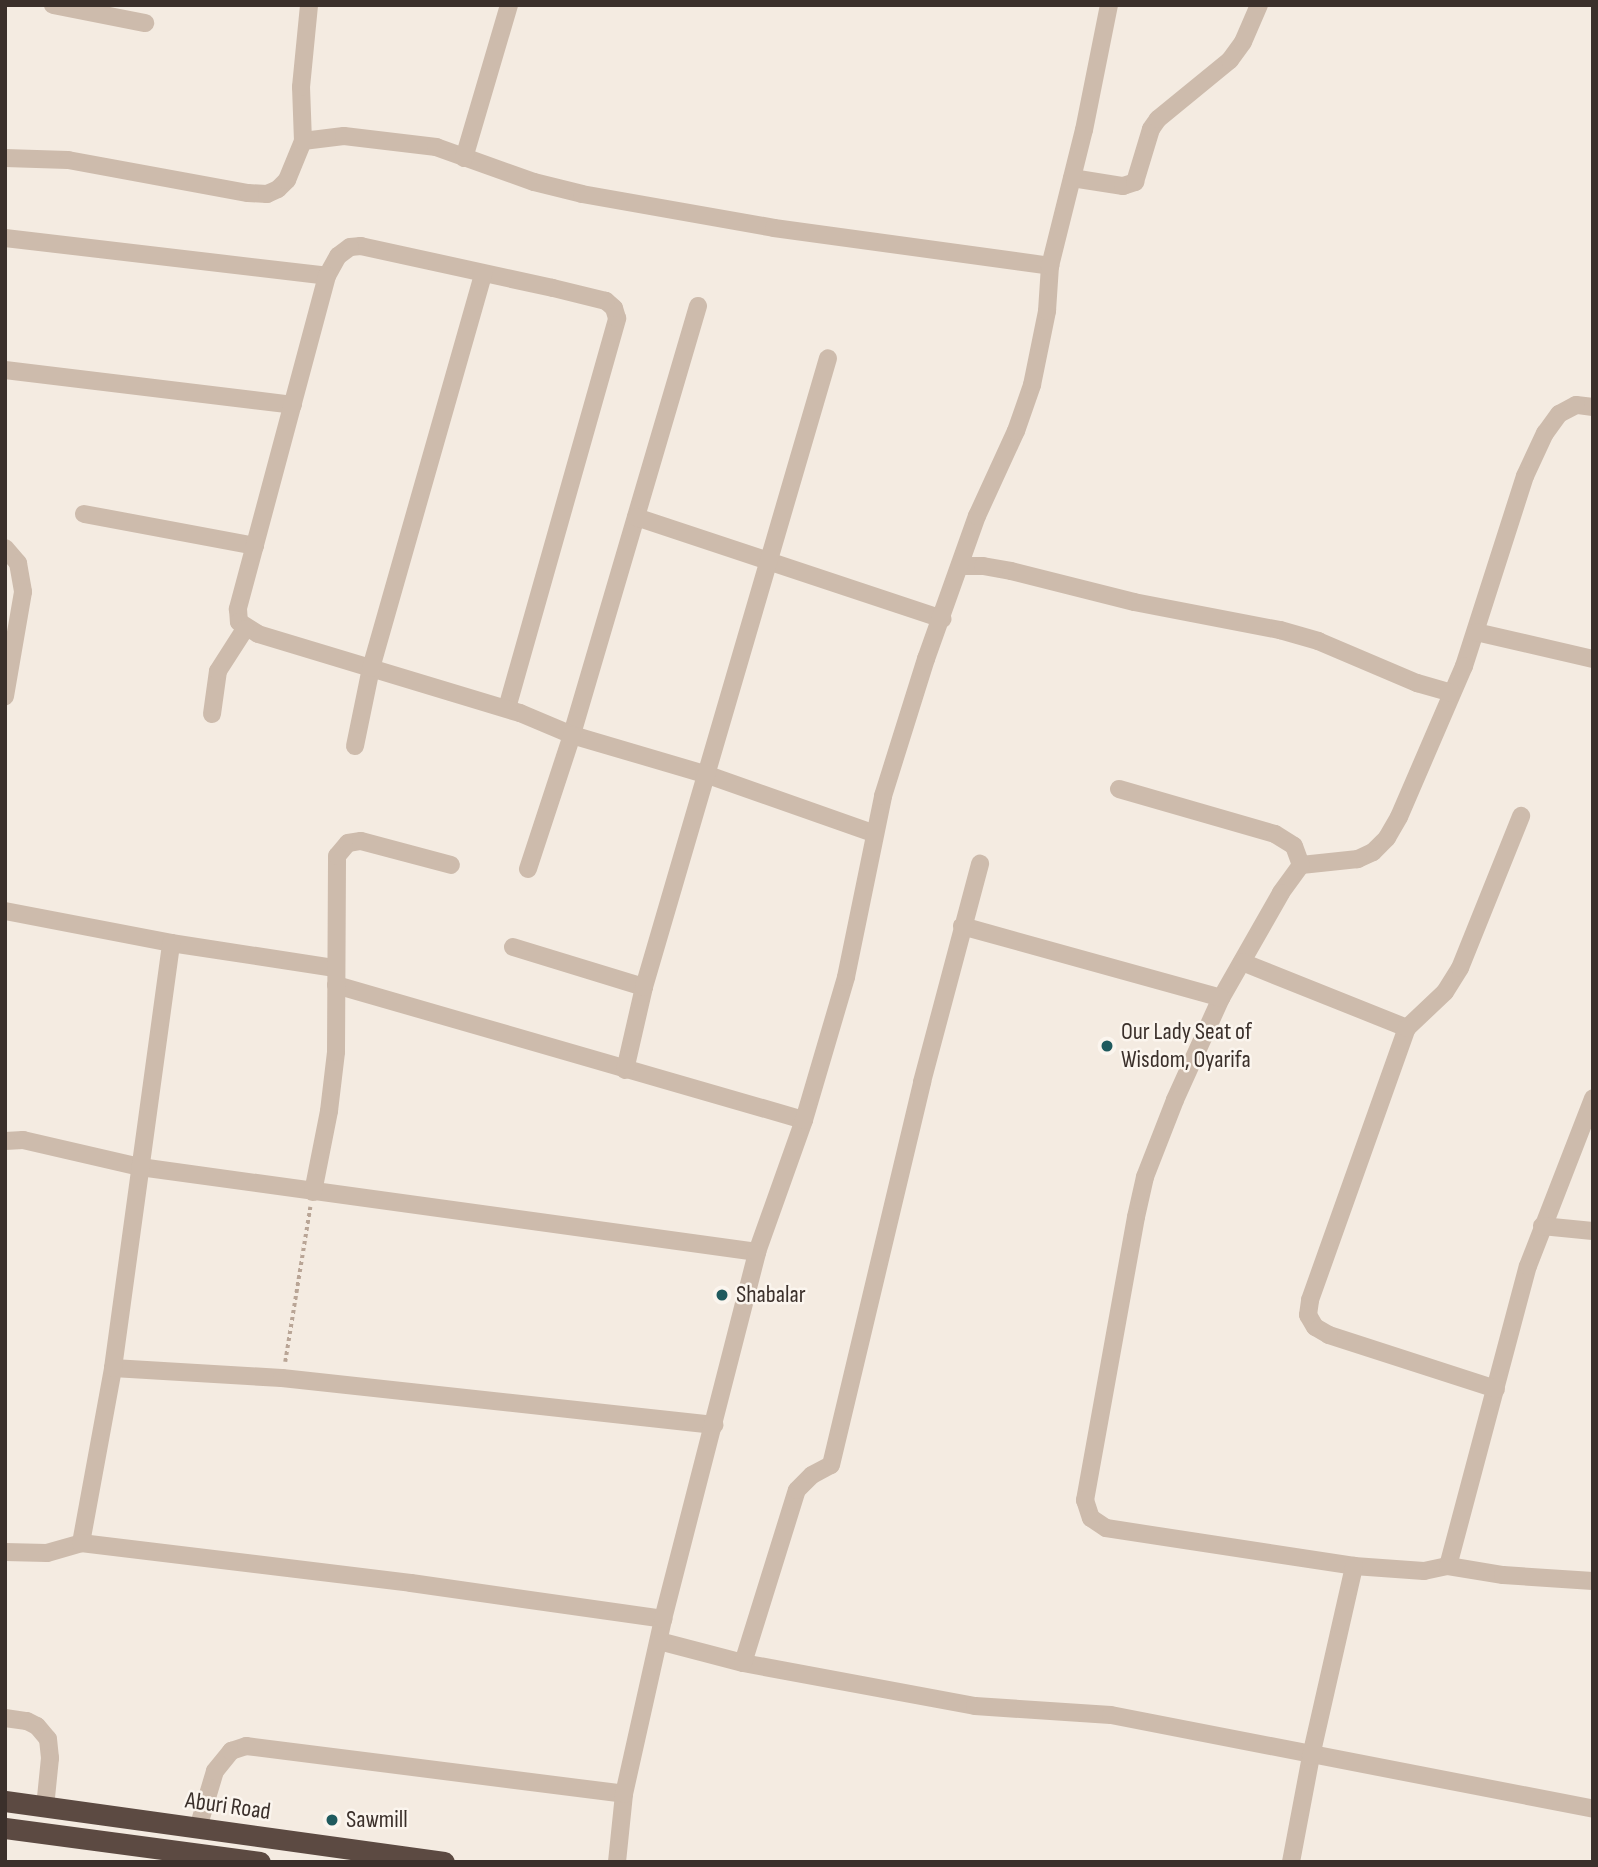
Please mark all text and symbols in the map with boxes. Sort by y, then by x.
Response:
place label: Our Lady Seat of Wisdom, Oyarifa [1121,1018,1252,1074]
marker: Our Lady Seat of Wisdom, Oyarifa [1099,1038,1115,1054]
place label: Shabalar [736,1281,806,1309]
marker: Shabalar [714,1287,730,1303]
street label: Aburi Road [184,1786,272,1826]
place label: Sawmill [346,1806,408,1834]
marker: Sawmill [324,1812,340,1828]

